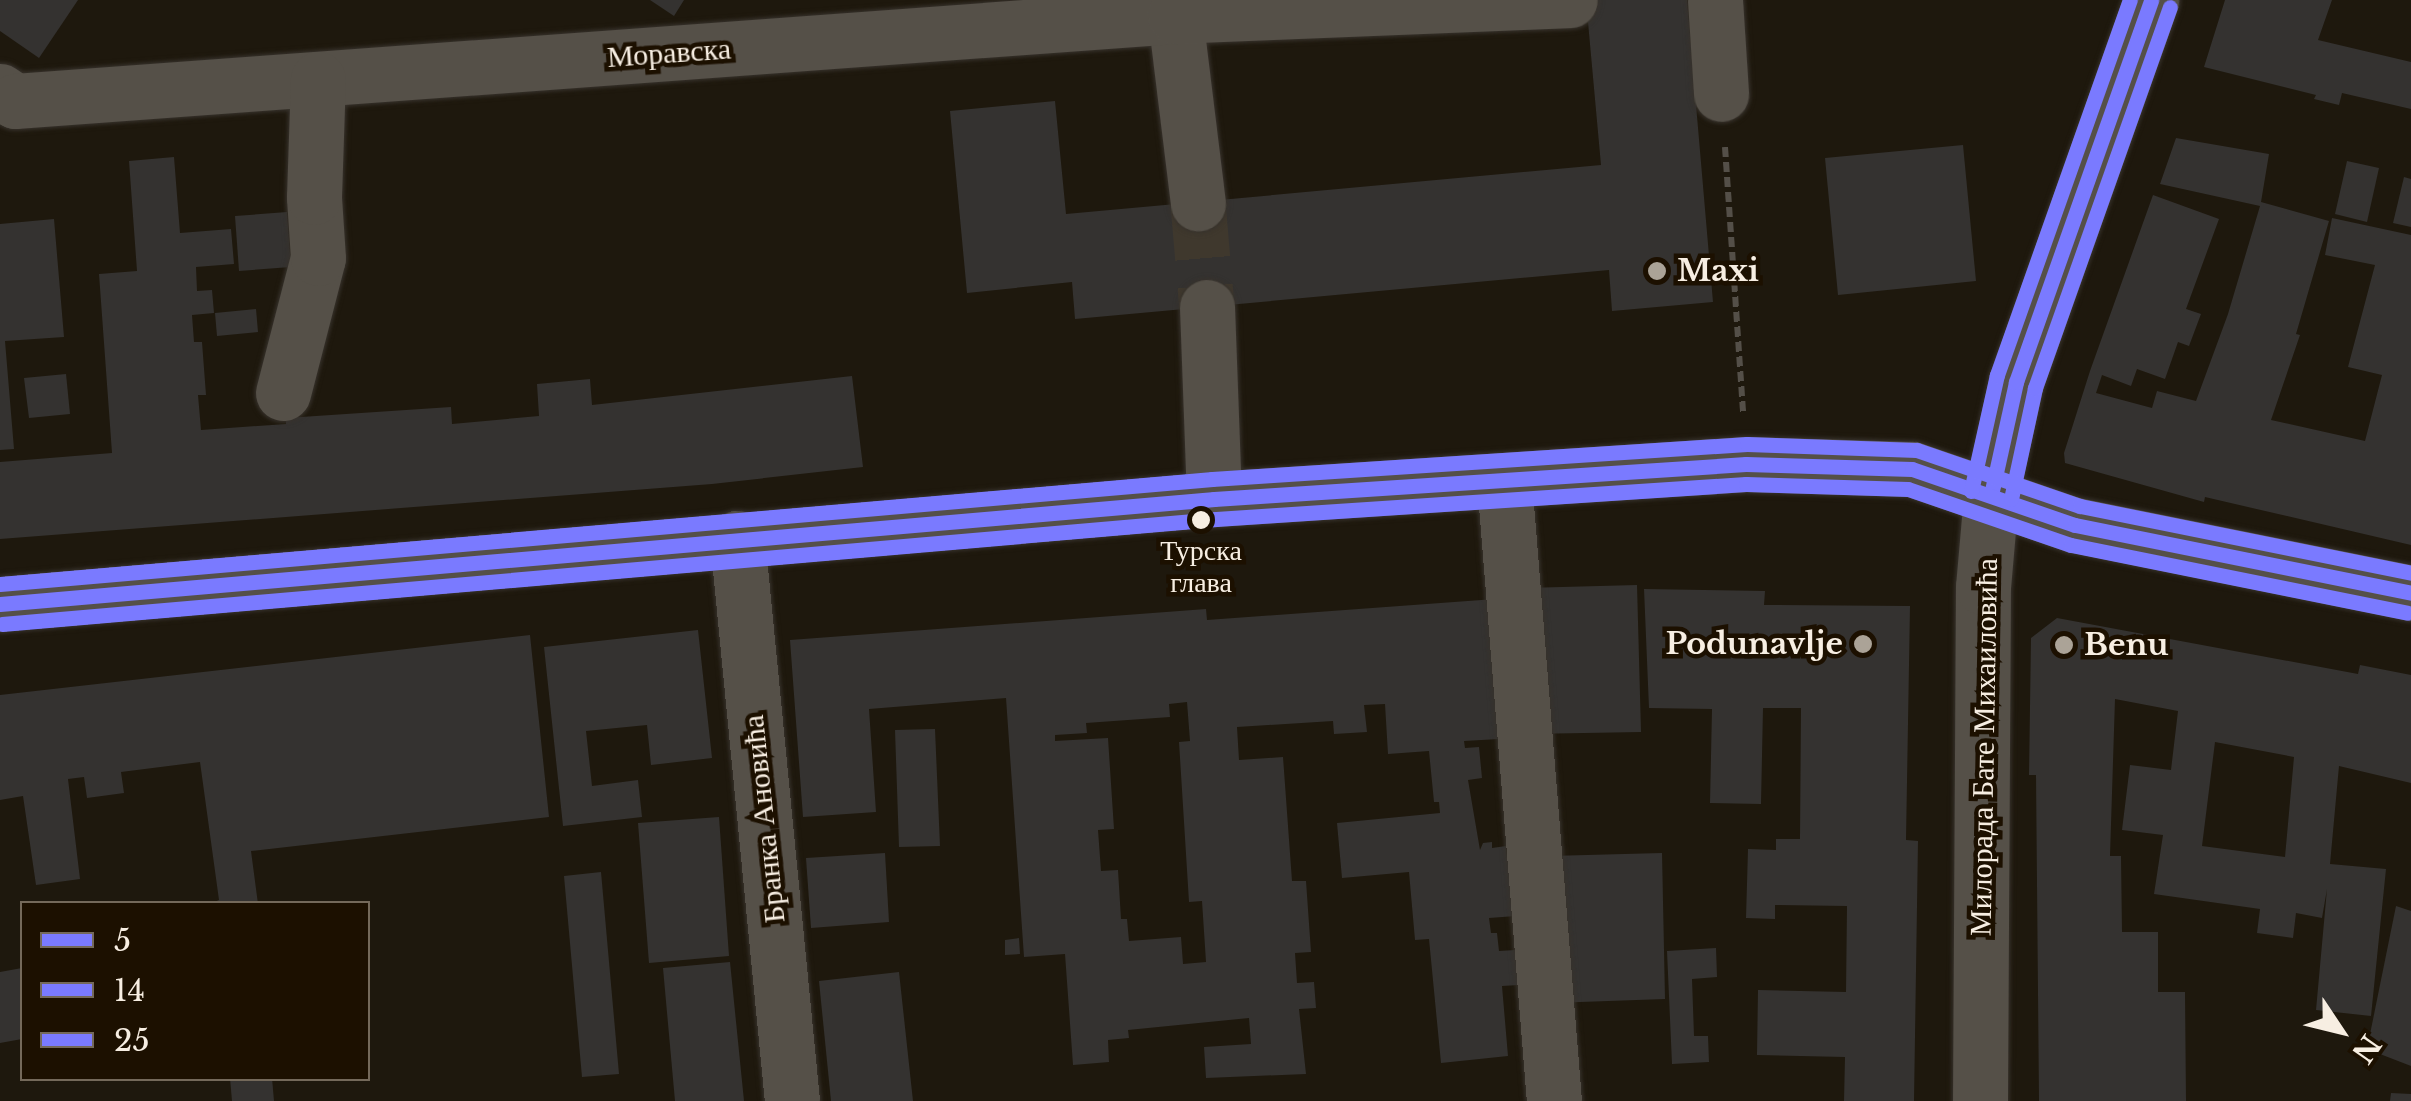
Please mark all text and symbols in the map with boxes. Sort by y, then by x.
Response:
street label: Моравска [606,31,732,75]
place label: Maxi [1677,253,1759,289]
marker: Maxi [1646,260,1668,282]
marker: Турска глава [1191,510,1211,530]
place label: Турска глава [1160,534,1242,600]
street label: Милорада Бате Михаиловића [1963,558,2005,936]
place label: Podunavlje [1665,626,1843,662]
place label: Benu [2084,627,2169,663]
marker: Podunavlje [1852,633,1874,655]
marker: Benu [2053,634,2075,656]
street label: Бранка Ановића [735,713,793,925]
legend [20,901,370,1081]
text: 5 [114,922,131,959]
text: 14 [114,972,145,1009]
north arrow [2291,981,2391,1081]
text: 25 [114,1022,150,1059]
text: N [2344,1028,2388,1069]

